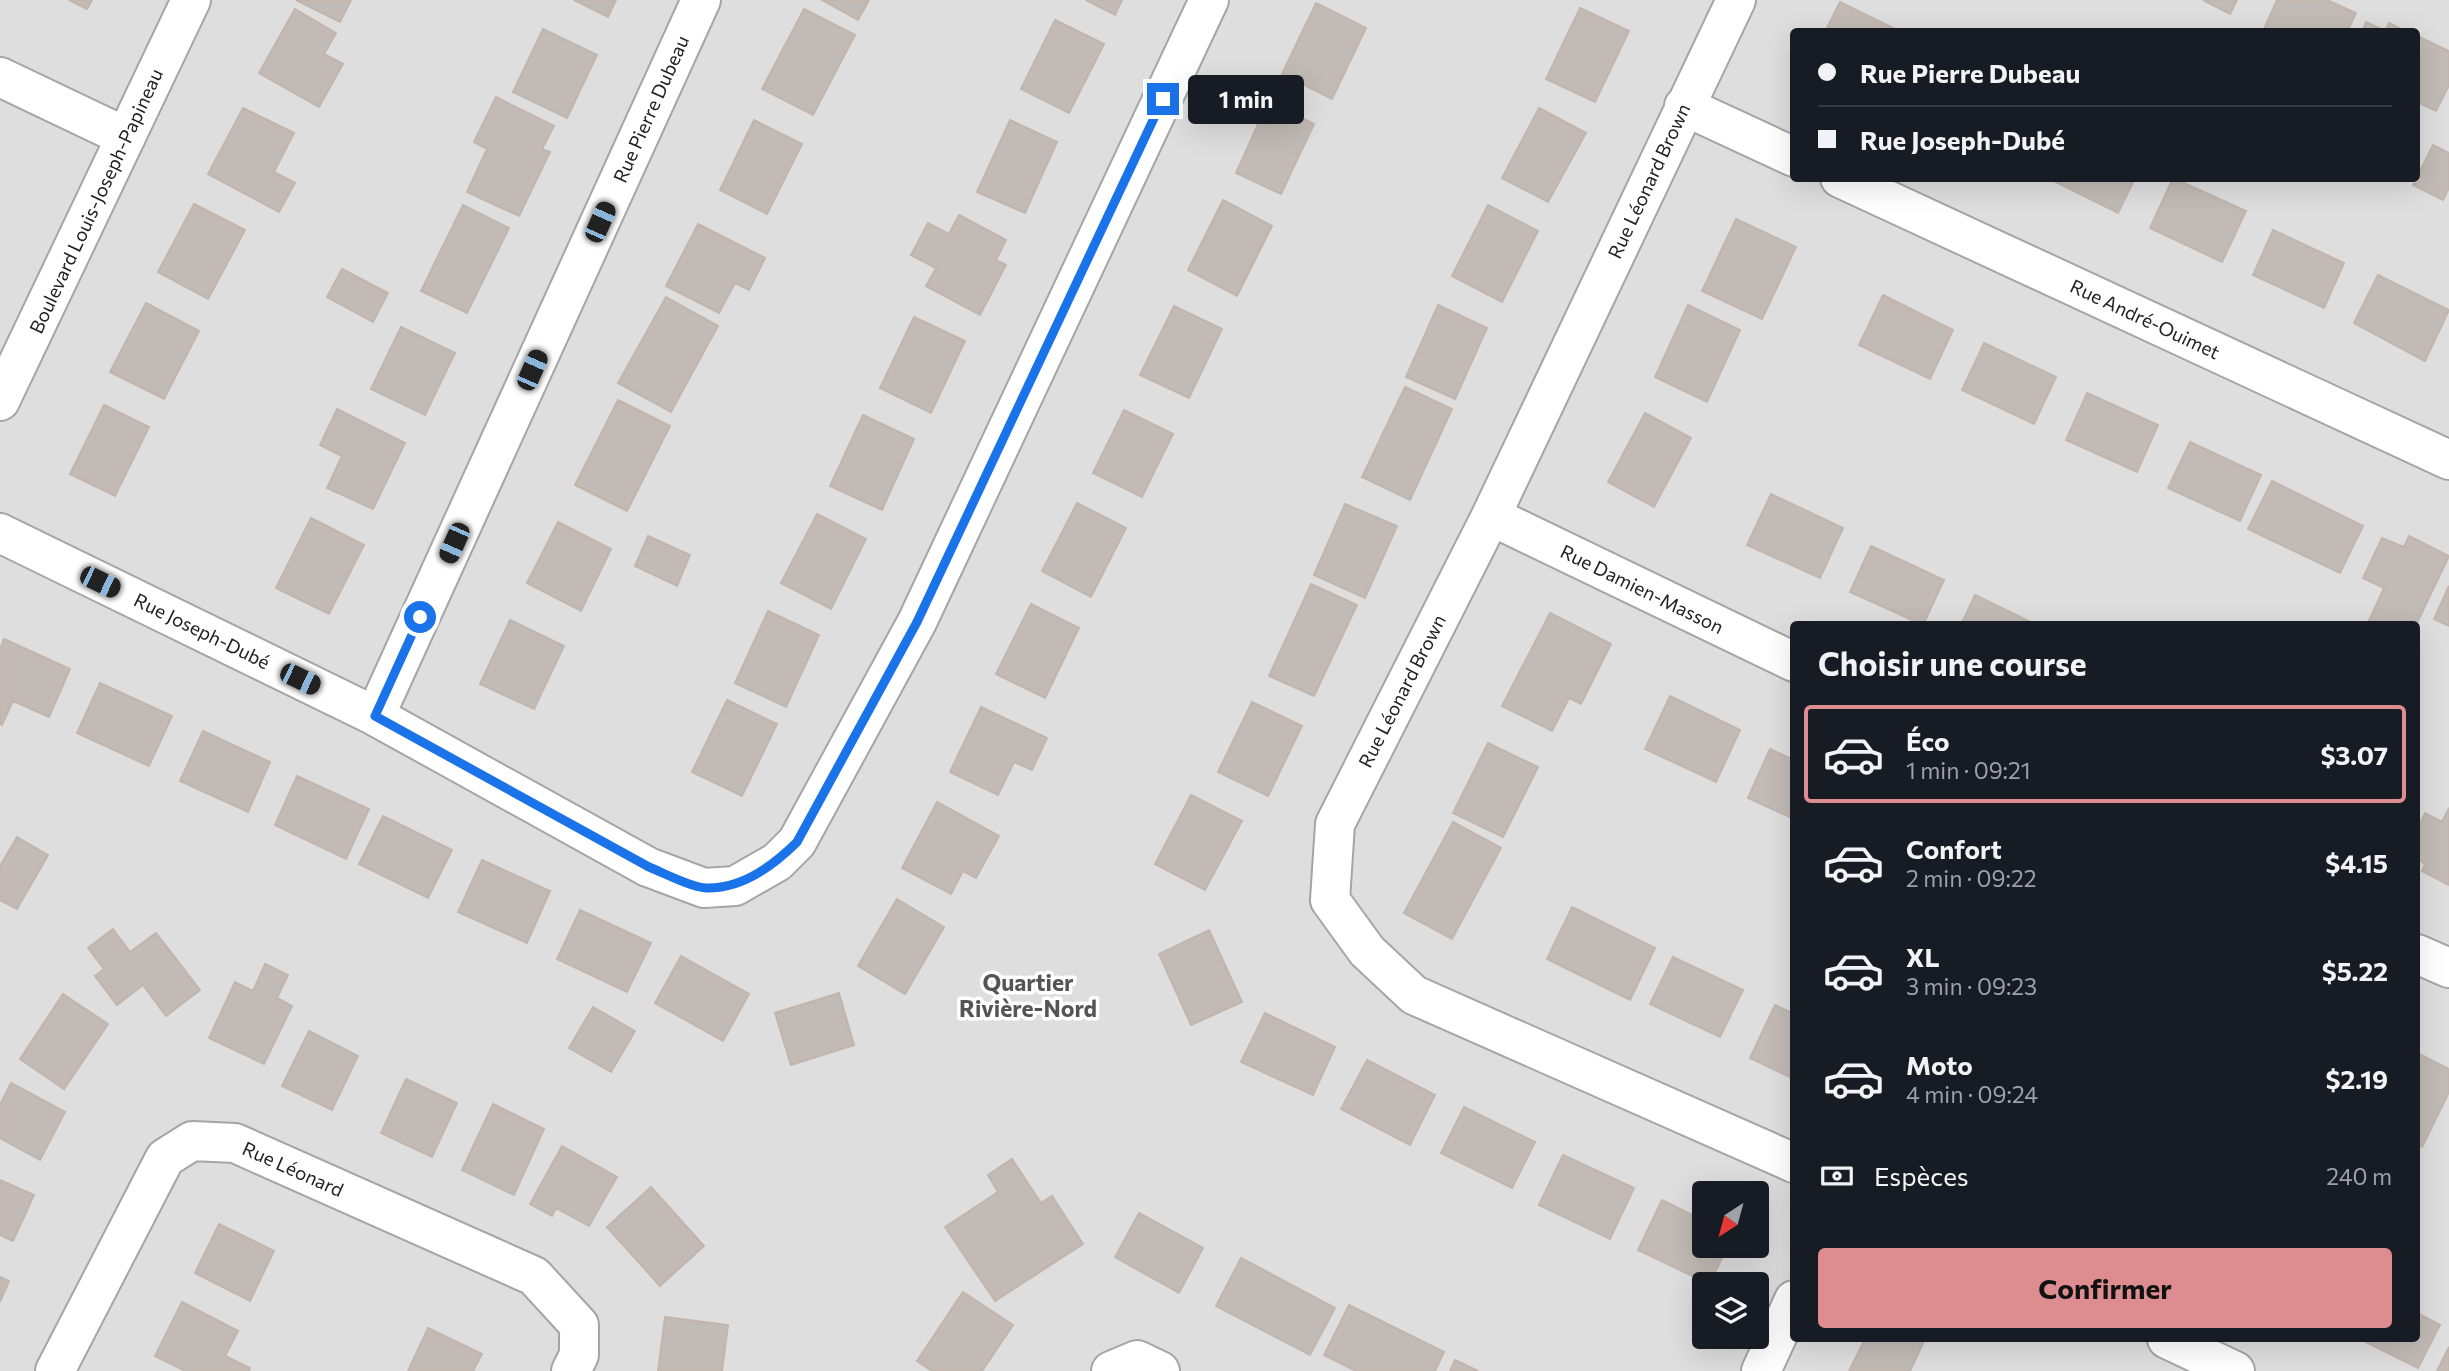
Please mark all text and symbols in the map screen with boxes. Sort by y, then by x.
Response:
street label: Rue Pierre Dubeau [608,32,693,186]
text: Rue Pierre Dubeau [1860,57,2080,88]
street label: Boulevard Louis-Joseph-Papineau [24,65,167,337]
callout: 1 min [1188,74,1303,124]
route end [1147,83,1179,115]
text: 1 min [1219,85,1273,113]
street label: Rue Léonard Brown [1603,100,1695,262]
text: Rue Joseph-Dubé [1860,124,2065,155]
car [582,199,619,245]
street label: Rue André-Ouimet [2067,274,2224,363]
car [514,347,551,393]
car [436,520,473,566]
street label: Rue Damien-Masson [1557,539,1728,638]
car [77,563,124,601]
street label: Rue Joseph-Dubé [131,588,274,673]
route start [404,601,436,633]
street label: Rue Léonard Brown [1353,610,1450,771]
text: Choisir une course [1818,643,2087,683]
car [277,660,324,698]
icon: car [1822,723,1885,786]
text: Éco [1906,725,1950,756]
text: $3.07 [2320,739,2388,770]
text: 1 min · 09:21 [1906,756,2031,784]
icon: car [1822,831,1885,894]
text: Confort [1906,833,2002,864]
text: $4.15 [2325,847,2388,878]
text: 2 min · 09:22 [1906,864,2036,892]
icon: car [1822,939,1885,1002]
text: XL [1906,941,1940,972]
text: $5.22 [2322,955,2388,986]
district label: Quartier Rivière-Nord [959,968,1097,1022]
text: 3 min · 09:23 [1906,972,2037,1000]
icon: car [1822,1047,1885,1110]
text: Moto [1906,1049,1973,1080]
text: $2.19 [2326,1063,2388,1094]
text: 4 min · 09:24 [1906,1080,2038,1108]
street label: Rue Léonard [239,1136,347,1201]
icon: cash [1818,1157,1856,1195]
text: Espèces [1874,1160,1969,1191]
text: 240 m [2326,1162,2392,1190]
north arrow [1692,1181,1769,1258]
map controls [1692,1181,1769,1349]
button: Confirmer [1818,1248,2392,1328]
button: layers [1692,1272,1769,1349]

